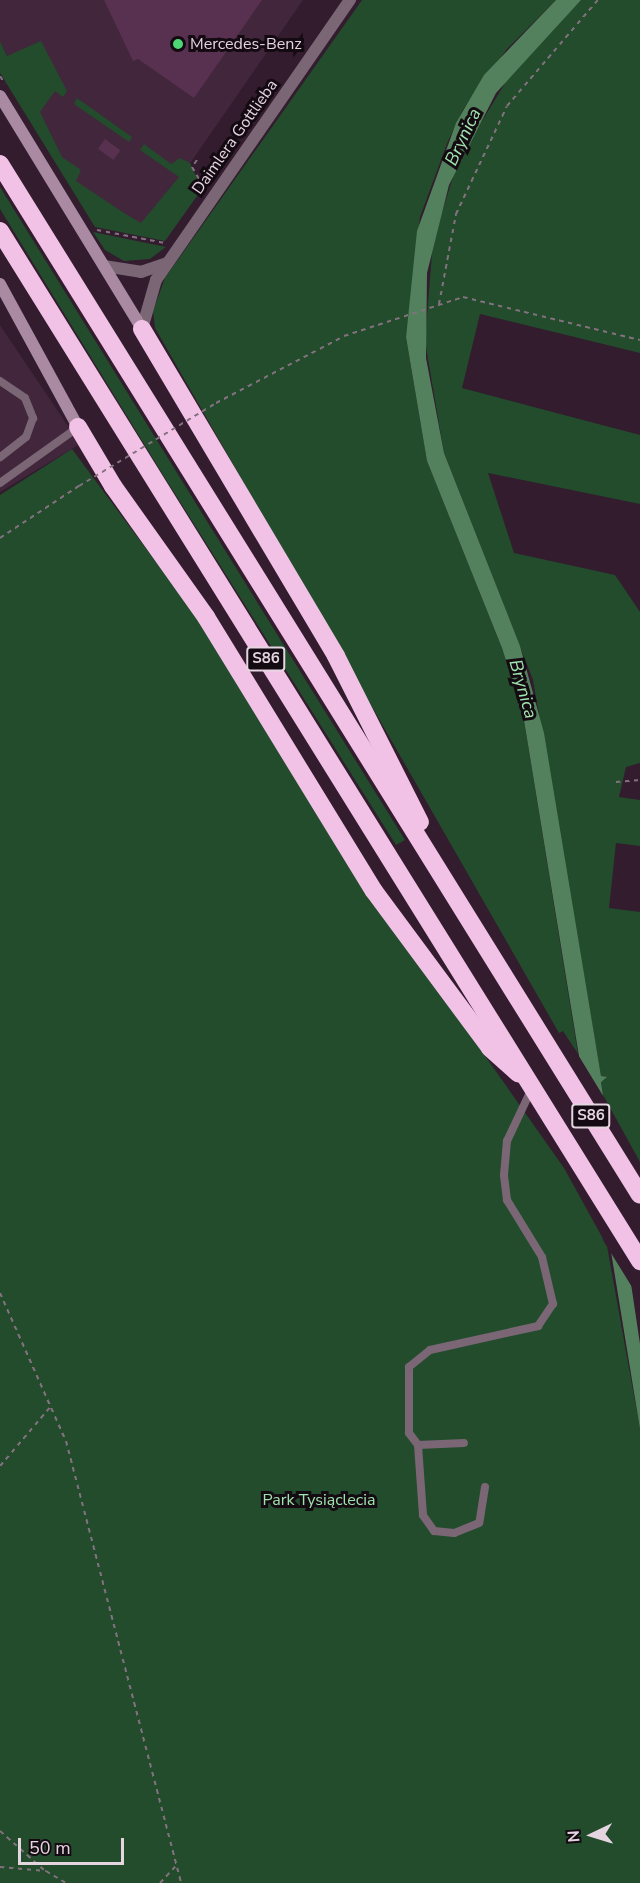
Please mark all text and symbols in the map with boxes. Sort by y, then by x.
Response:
place label: Mercedes-Benz [190,34,302,54]
marker: Mercedes-Benz [171,37,185,51]
street label: Daimlera Gottlieba [188,76,282,198]
water label: Brynica [440,105,486,169]
road number: S86 [245,647,287,671]
water label: Brynica [504,657,542,721]
road number: S86 [570,1104,612,1128]
park label: Park Tysiąclecia [263,1490,375,1510]
north arrow [562,1805,622,1865]
scale bar [21,1826,128,1864]
text: N [563,1830,585,1843]
text: 50 m [29,1836,71,1860]

